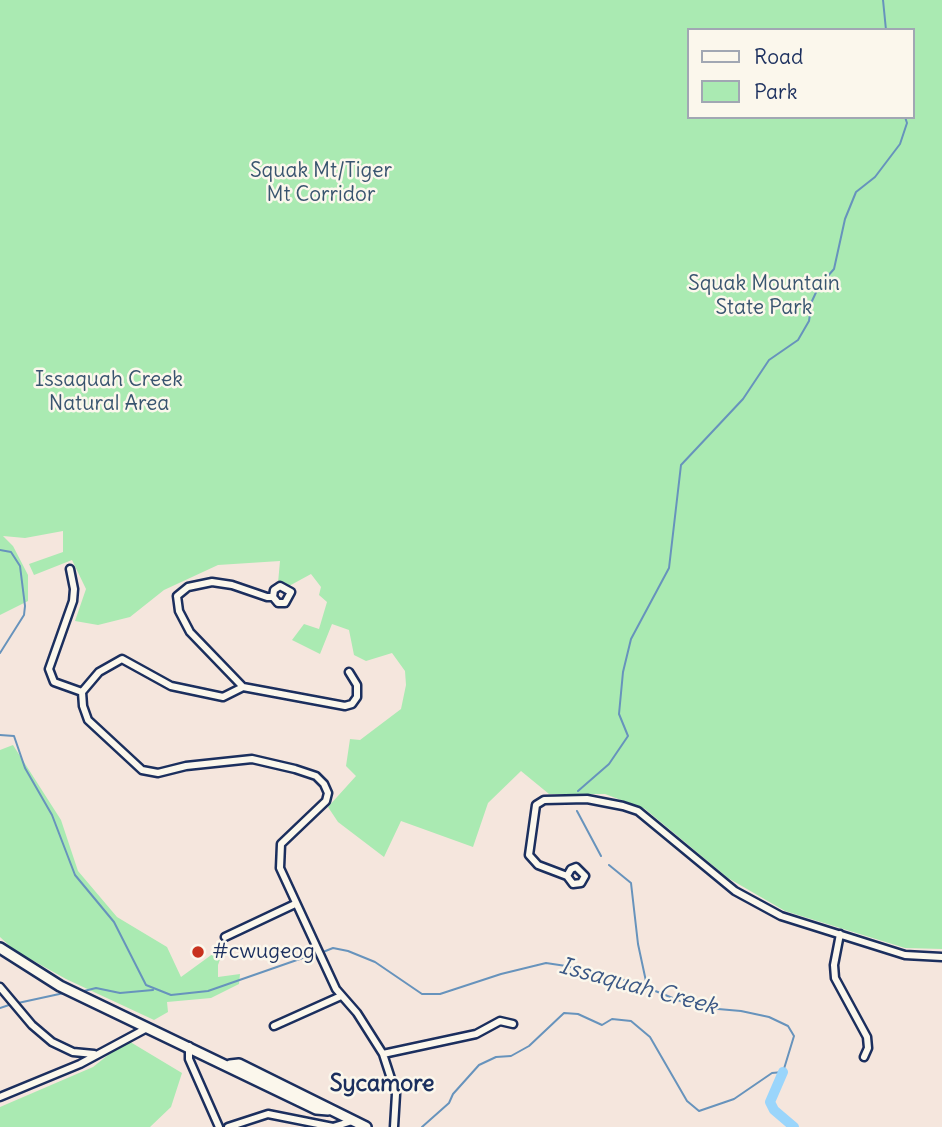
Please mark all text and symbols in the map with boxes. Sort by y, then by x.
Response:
legend [687,28,914,119]
text: Road [754,43,803,70]
text: Park [754,78,797,105]
park label: Squak Mt/Tiger Mt Corridor [250,158,392,208]
park label: Squak Mountain State Park [688,271,840,321]
park label: Issaquah Creek Natural Area [35,367,183,417]
place label: #cwugeog [212,939,315,965]
marker: #cwugeog [190,944,206,960]
water label: Issaquah Creek [556,953,720,1021]
district label: Sycamore [330,1070,434,1098]

